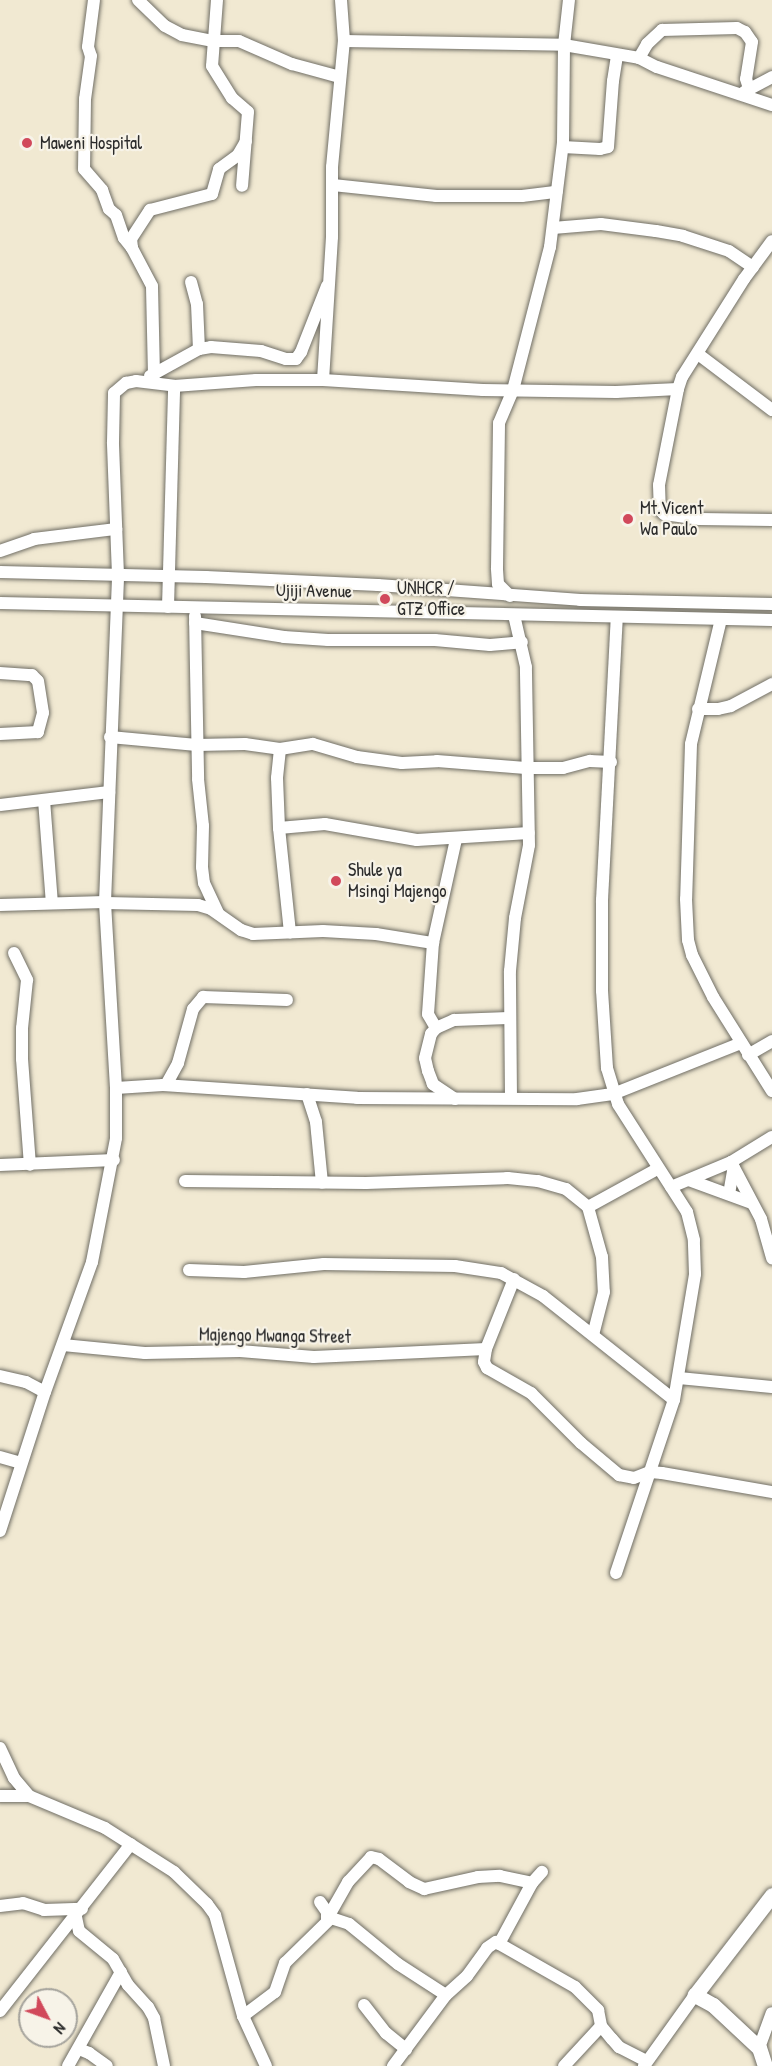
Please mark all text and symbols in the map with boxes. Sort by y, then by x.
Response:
place label: Maweni Hospital [40,132,142,154]
marker: Maweni Hospital [18,134,36,152]
place label: Mt.Vicent Wa Paulo [640,498,703,540]
marker: Mt.Vicent Wa Paulo [621,512,635,526]
place label: UNHCR / GTZ Office [397,578,465,620]
street label: Ujiji Avenue [276,580,352,602]
marker: UNHCR / GTZ Office [378,592,392,606]
place label: Shule ya Msingi Majengo [348,860,447,902]
marker: Shule ya Msingi Majengo [329,874,343,888]
street label: Majengo Mwanga Street [199,1324,351,1348]
north arrow [18,1988,78,2048]
text: N [49,2018,71,2039]

